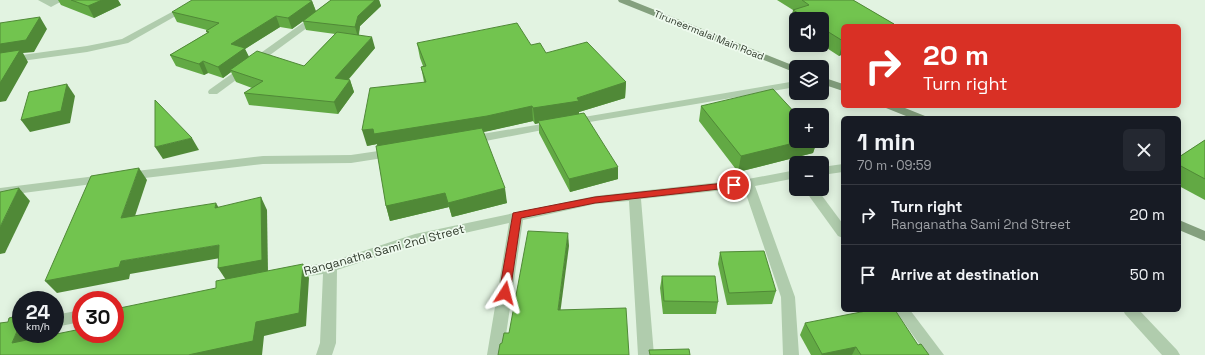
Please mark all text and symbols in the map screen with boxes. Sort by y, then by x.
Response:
street label: Tiruneermalai Main Road [652,7,766,63]
map controls [789,12,829,196]
button: sound [789,12,829,52]
text: 20 m [923,37,989,73]
icon: right [857,40,909,92]
button: layers [789,60,829,100]
text: Turn right [923,72,1007,95]
button: + [789,108,829,148]
text: 1 min [857,126,916,157]
button: close [1123,129,1165,171]
button: − [789,156,829,196]
text: 70 m · 09:59 [857,157,932,174]
pin [717,168,751,202]
icon: arrive [723,174,745,196]
text: Turn right [891,197,962,216]
icon: right [857,204,879,226]
text: 20 m [1130,205,1165,224]
text: Ranganatha Sami 2nd Street [891,216,1071,233]
street label: Ranganatha Sami 2nd Street [302,221,466,279]
icon: arrive [857,264,879,286]
text: Arrive at destination [891,265,1039,284]
text: 50 m [1130,265,1165,284]
position arrow [484,272,526,314]
speed limit sign: 30 [72,291,124,343]
text: 24 [26,299,50,325]
text: km/h [26,320,50,333]

